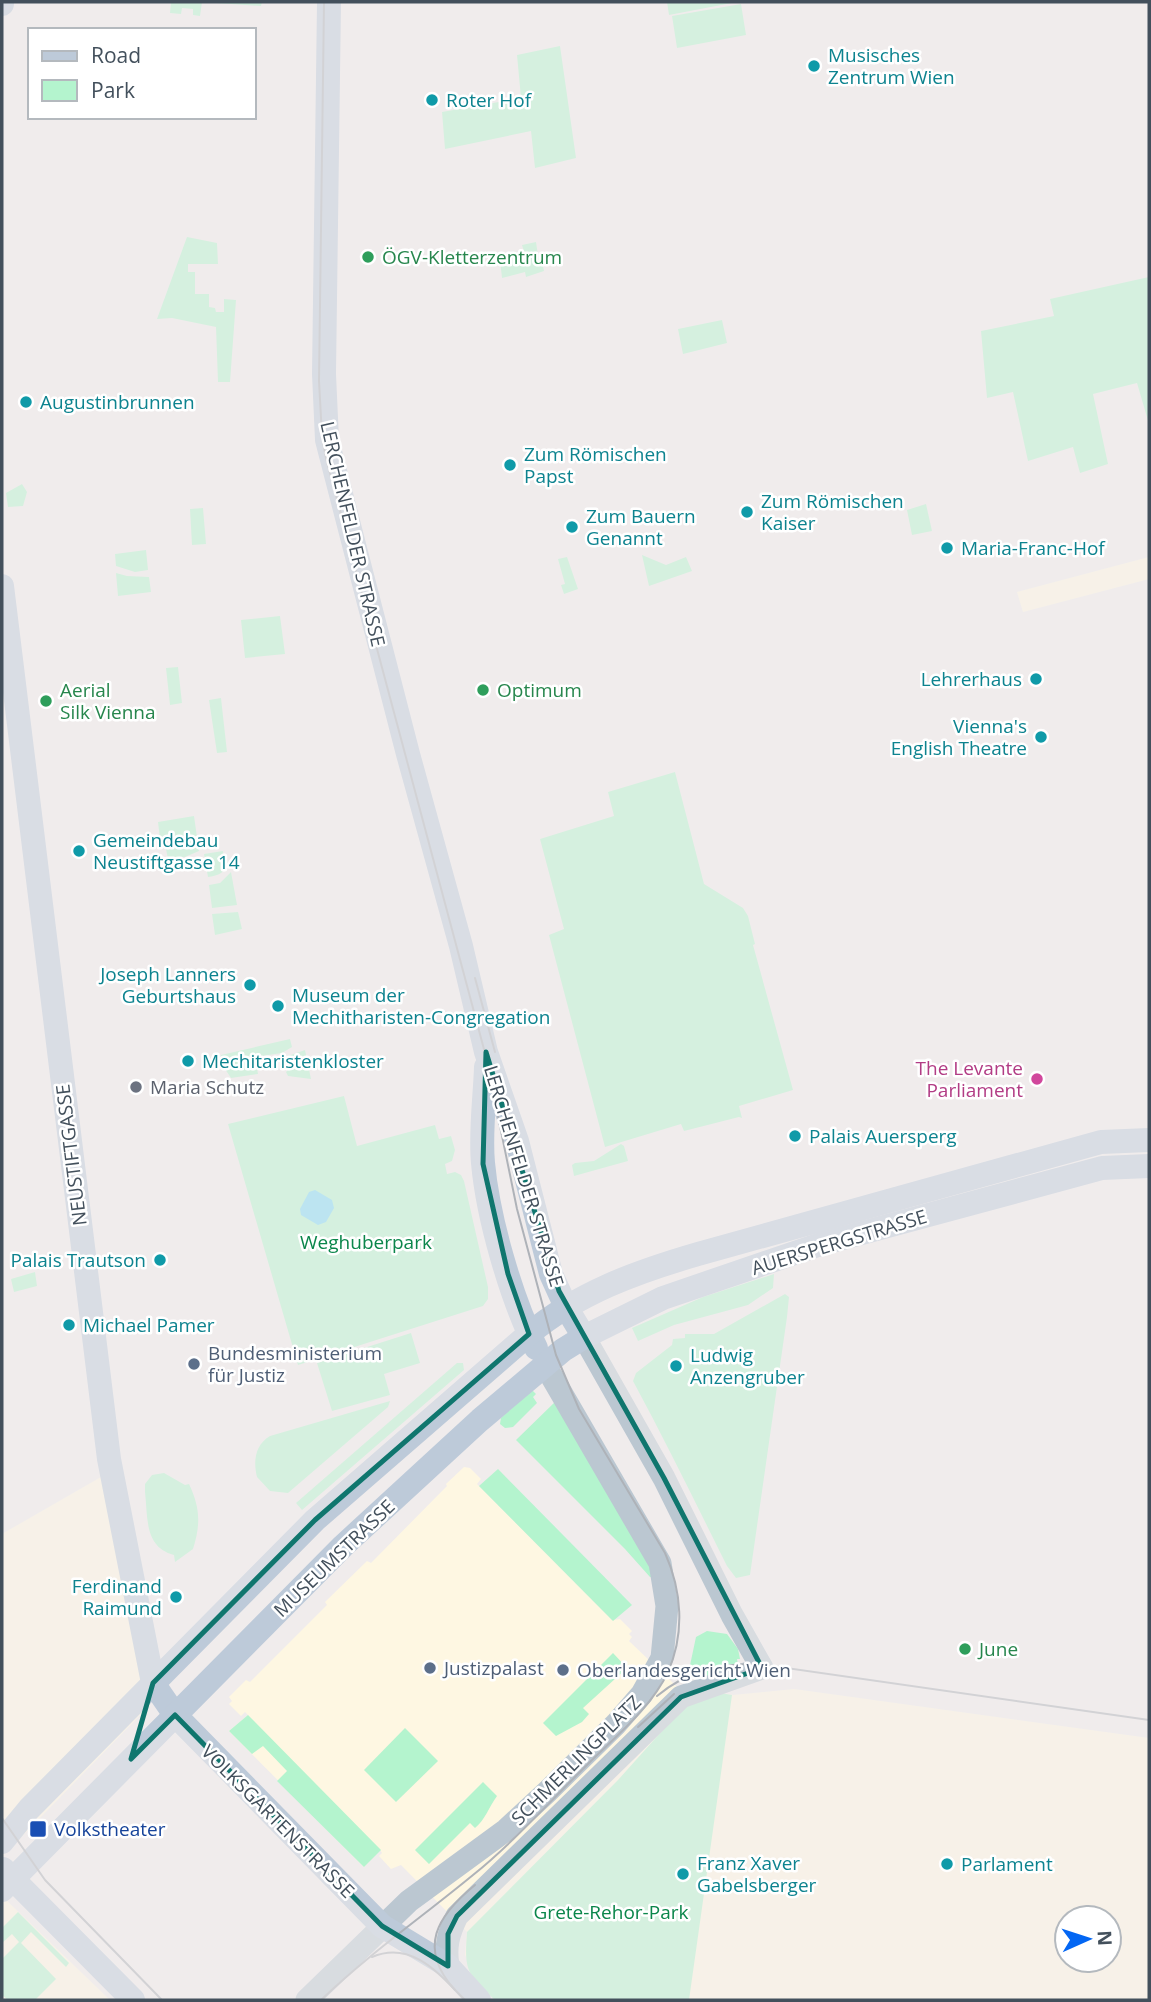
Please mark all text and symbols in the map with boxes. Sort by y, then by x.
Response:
legend [28,28,256,119]
text: Road [91,41,141,69]
place label: Musisches Zentrum Wien [828,42,955,90]
marker: Musisches Zentrum Wien [806,58,822,74]
text: Park [91,76,135,104]
place label: Roter Hof [446,87,533,113]
marker: Roter Hof [424,92,440,108]
place label: ÖGV-Kletterzentrum [382,244,562,270]
marker: ÖGV-Kletterzentrum [360,249,376,265]
place label: Augustinbrunnen [40,389,195,415]
marker: Augustinbrunnen [18,394,34,410]
street label: LERCHENFELDER STRASSE [314,419,392,649]
place label: Zum Römischen Papst [524,441,667,489]
marker: Zum Römischen Papst [502,457,518,473]
place label: Zum Römischen Kaiser [761,488,904,536]
place label: Zum Bauern Genannt [586,503,696,551]
marker: Zum Römischen Kaiser [739,504,755,520]
marker: Zum Bauern Genannt [564,519,580,535]
place label: Maria-Franc-Hof [961,535,1106,561]
marker: Maria-Franc-Hof [939,540,955,556]
place label: Lehrerhaus [921,666,1022,692]
marker: Lehrerhaus [1028,671,1044,687]
place label: Aerial Silk Vienna [60,677,156,725]
place label: Optimum [497,677,582,703]
marker: Optimum [475,682,491,698]
marker: Aerial Silk Vienna [38,693,54,709]
place label: Vienna's English Theatre [891,713,1027,761]
marker: Vienna's English Theatre [1033,729,1049,745]
place label: Gemeindebau Neustiftgasse 14 [93,827,240,875]
marker: Gemeindebau Neustiftgasse 14 [71,843,87,859]
place label: Joseph Lanners Geburtshaus [98,961,236,1009]
marker: Joseph Lanners Geburtshaus [242,977,258,993]
place label: Museum der Mechitharisten-Congregation [292,982,550,1030]
marker: Museum der Mechitharisten-Congregation [270,998,286,1014]
place label: Mechitaristenkloster [202,1048,384,1074]
marker: Mechitaristenkloster [180,1053,196,1069]
place label: The Levante Parliament [916,1055,1023,1103]
street label: LERCHENFELDER STRASSE [478,1062,570,1290]
marker: The Levante Parliament [1029,1071,1045,1087]
place label: Maria Schutz [150,1074,264,1100]
marker: Maria Schutz [128,1079,144,1095]
street label: NEUSTIFTGASSE [49,1083,93,1227]
place label: Palais Auersperg [809,1123,957,1149]
marker: Palais Auersperg [787,1128,803,1144]
street label: AUERSPERGSTRASSE [748,1203,930,1281]
park label: Weghuberpark [300,1229,432,1255]
place label: Palais Trautson [11,1247,146,1273]
marker: Palais Trautson [152,1252,168,1268]
place label: Michael Pamer [83,1312,215,1338]
marker: Michael Pamer [61,1317,77,1333]
place label: Bundesministerium für Justiz [208,1340,382,1388]
place label: Ludwig Anzengruber [690,1342,805,1390]
marker: Bundesministerium für Justiz [186,1356,202,1372]
marker: Ludwig Anzengruber [668,1358,684,1374]
street label: MUSEUMSTRASSE [268,1493,400,1623]
place label: Ferdinand Raimund [72,1573,162,1621]
marker: Ferdinand Raimund [168,1589,184,1605]
place label: June [977,1636,1018,1662]
marker: June [957,1641,973,1657]
place label: Justizpalast [442,1655,544,1681]
place label: Oberlandesgericht Wien [577,1657,791,1683]
marker: Justizpalast [422,1660,438,1676]
marker: Oberlandesgericht Wien [555,1662,571,1678]
street label: SCHMERLINGPLATZ [505,1689,647,1831]
street label: VOLKSGARTENSTRASSE [196,1739,360,1903]
place label: Volkstheater [54,1816,166,1842]
marker: Volkstheater [28,1819,48,1839]
place label: Franz Xaver Gabelsberger [697,1850,817,1898]
place label: Parlament [961,1851,1053,1877]
marker: Parlament [939,1856,955,1872]
marker: Franz Xaver Gabelsberger [675,1866,691,1882]
park label: Grete-Rehor-Park [534,1899,688,1925]
north arrow [1053,1904,1123,1974]
text: N [1092,1930,1118,1947]

